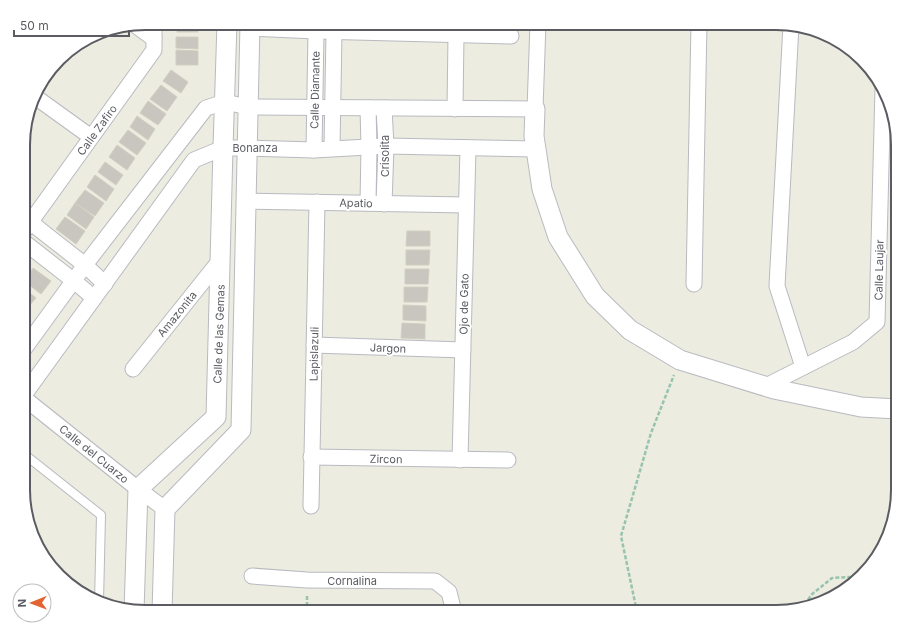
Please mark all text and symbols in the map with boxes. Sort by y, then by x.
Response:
scale bar [14,12,129,38]
text: 50 m [20,18,49,33]
street label: Calle Diamante [307,51,323,129]
street label: Calle Zafiro [74,102,120,158]
street label: Crisolita [378,135,392,177]
street label: Bonanza [232,141,278,155]
street label: Apatio [339,196,373,210]
street label: Calle Laujar [871,239,887,301]
street label: Ojo de Gato [456,273,472,335]
street label: Calle de las Gemas [210,284,228,384]
street label: Amazonita [154,288,200,340]
street label: Lapislazuli [307,327,321,381]
street label: Jargon [370,340,406,356]
street label: Calle del Cuarzo [56,422,132,487]
street label: Zircon [369,452,403,466]
street label: Cornalina [327,574,377,588]
north arrow [12,583,52,623]
text: N [15,599,29,607]

